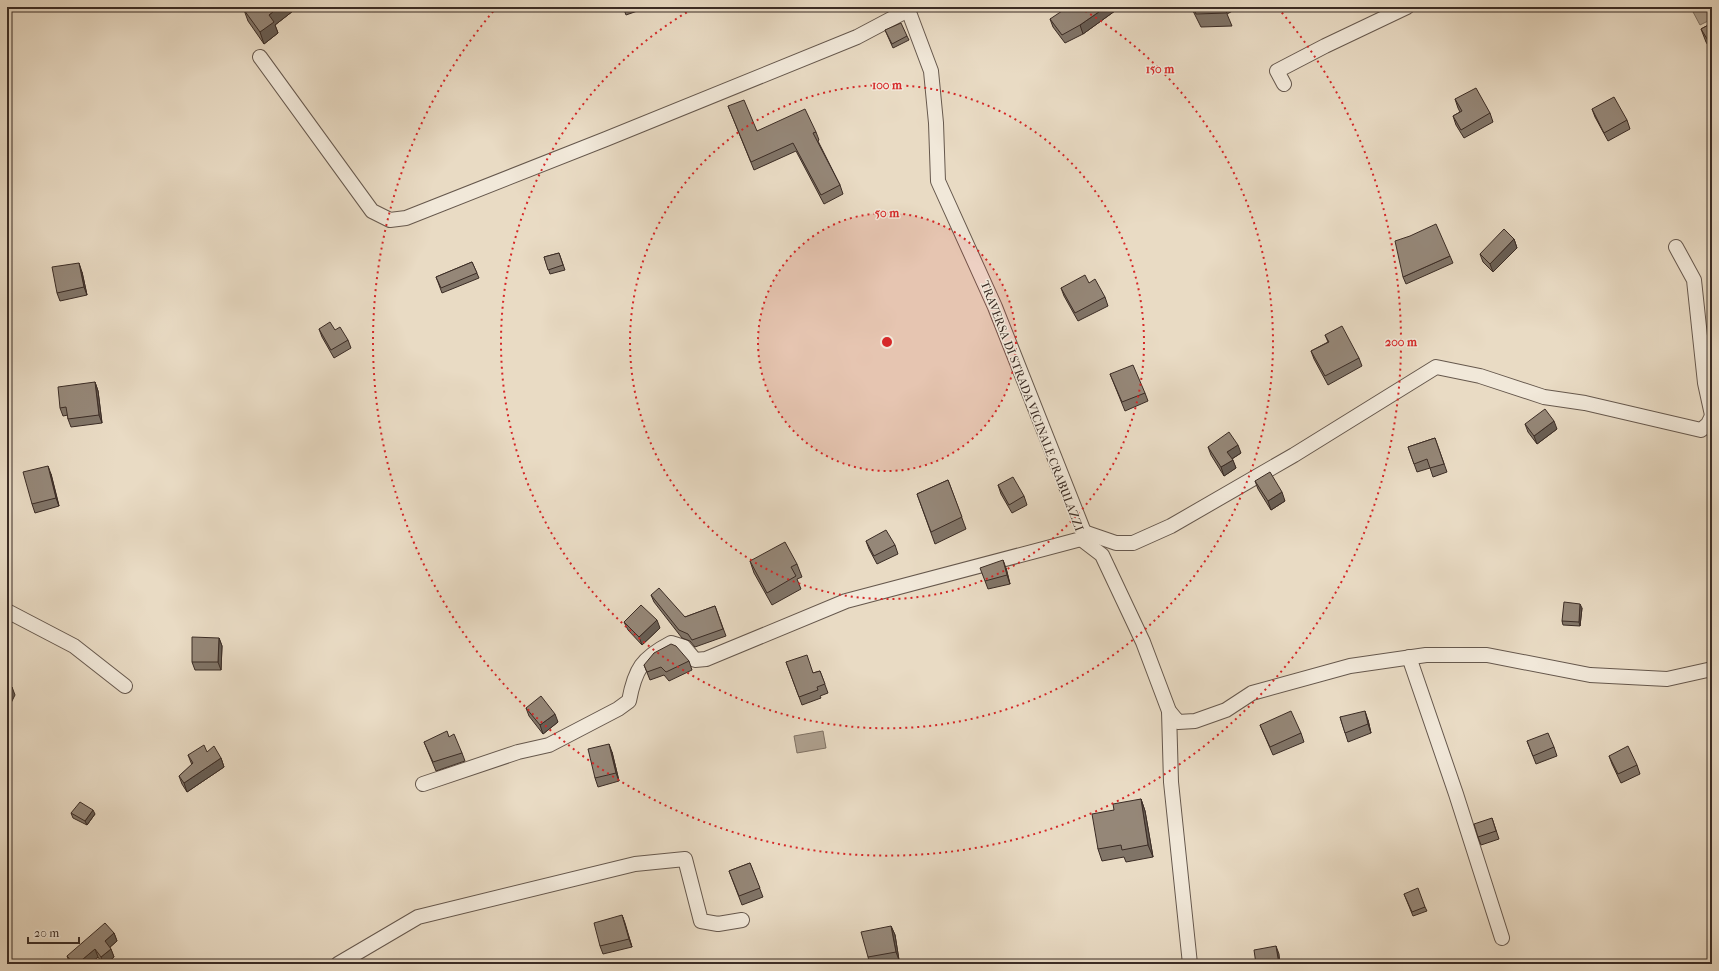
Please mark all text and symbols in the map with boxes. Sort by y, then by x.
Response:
text: 150 m [1146,62,1175,76]
text: 100 m [872,78,903,92]
text: 50 m [875,206,900,220]
street label: TRAVERSA DI STRADA VICINALE CRABULAZZI [978,279,1087,534]
centre of rings [880,335,894,349]
text: 200 m [1385,335,1418,349]
scale bar [28,919,79,945]
text: 20 m [34,926,59,940]

